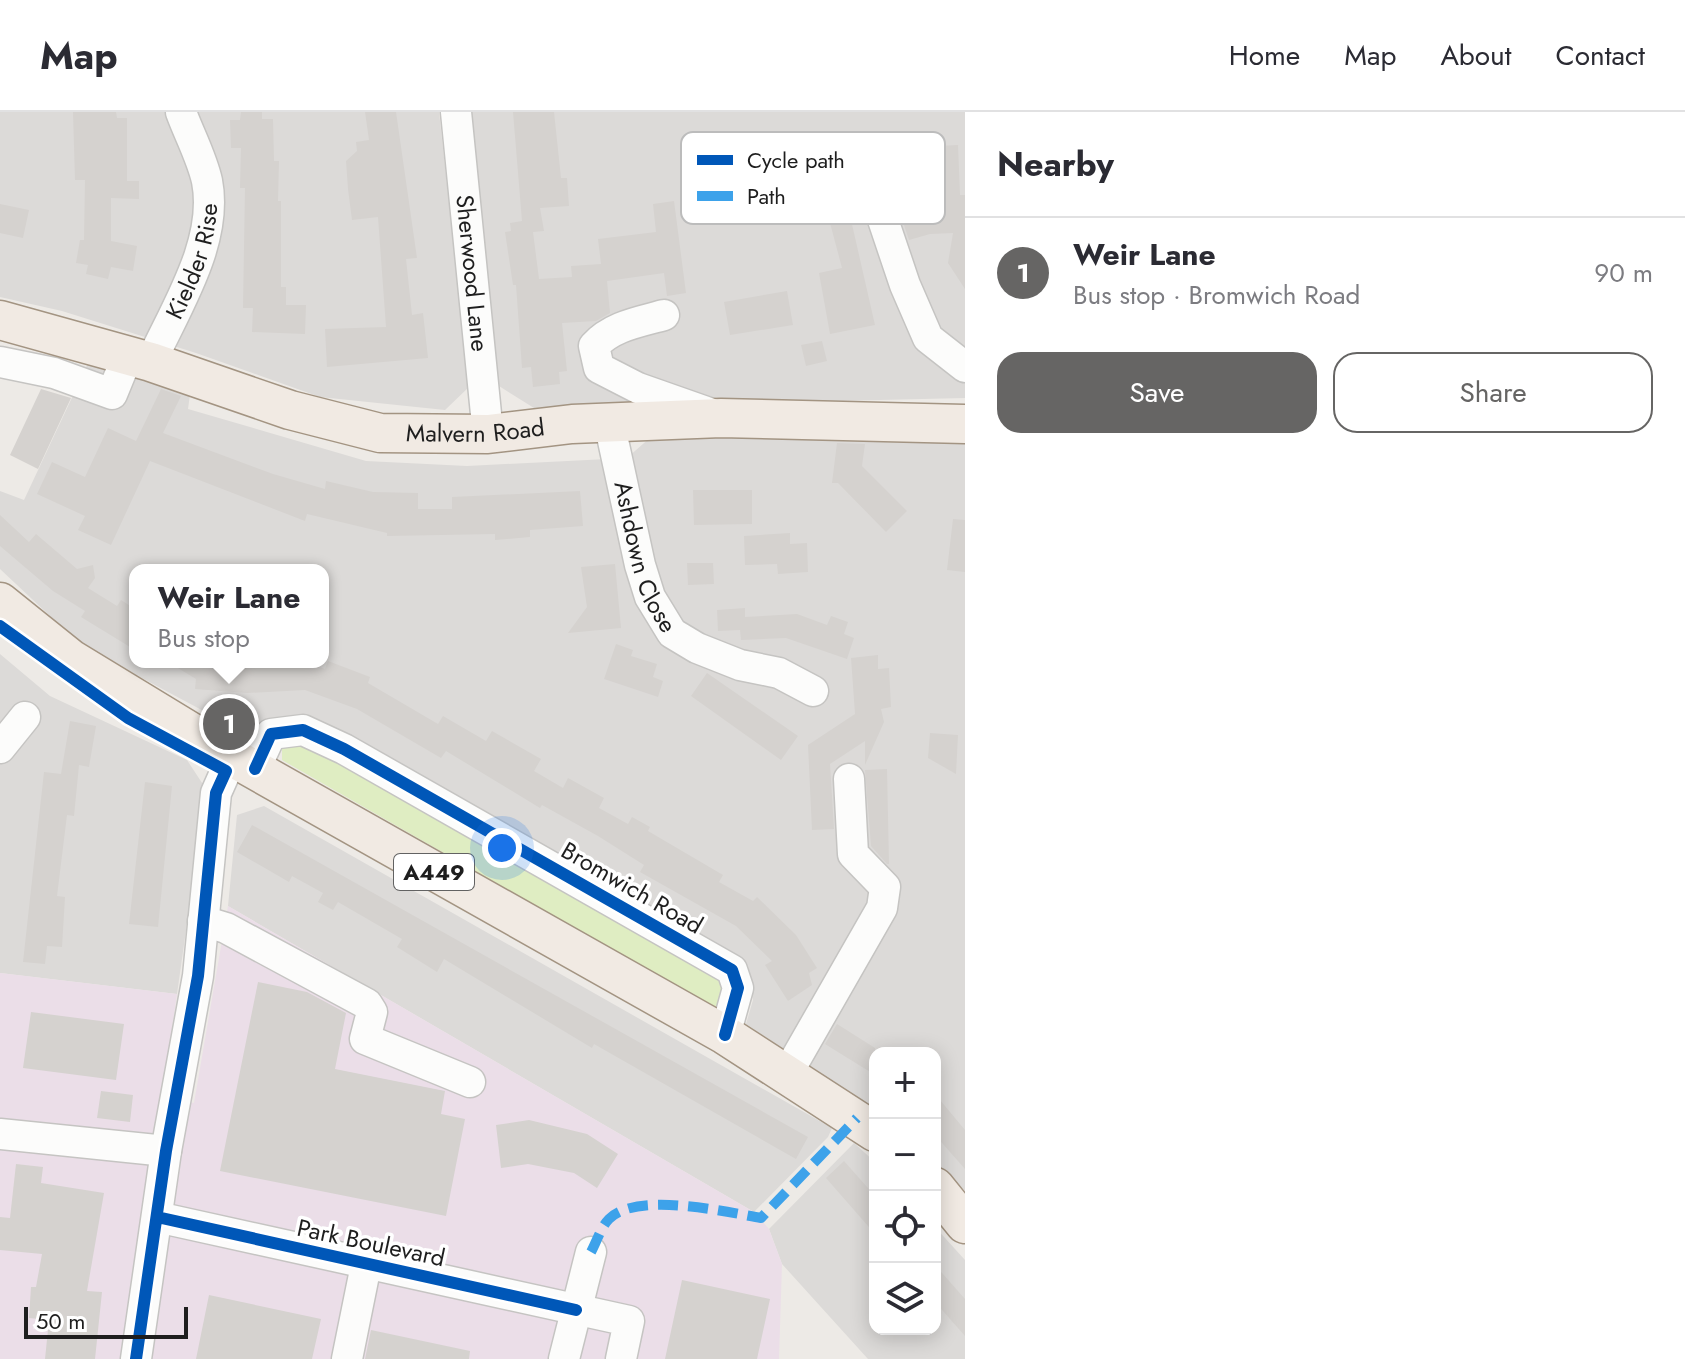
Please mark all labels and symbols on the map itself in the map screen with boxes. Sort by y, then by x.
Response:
legend [681,132,945,224]
text: Cycle path [747,144,845,176]
text: Path [747,180,786,212]
street label: Sherwood Lane [447,193,498,353]
street label: Kielder Rise [157,202,226,325]
street label: Malvern Road [406,409,546,451]
street label: Ashdown Close [605,478,686,639]
pin: 1 [203,694,255,754]
your location [482,828,522,868]
street label: Bromwich Road [555,833,710,942]
road number: A449 [394,854,474,890]
street label: Park Boulevard [294,1210,448,1275]
scale bar [24,1303,188,1339]

